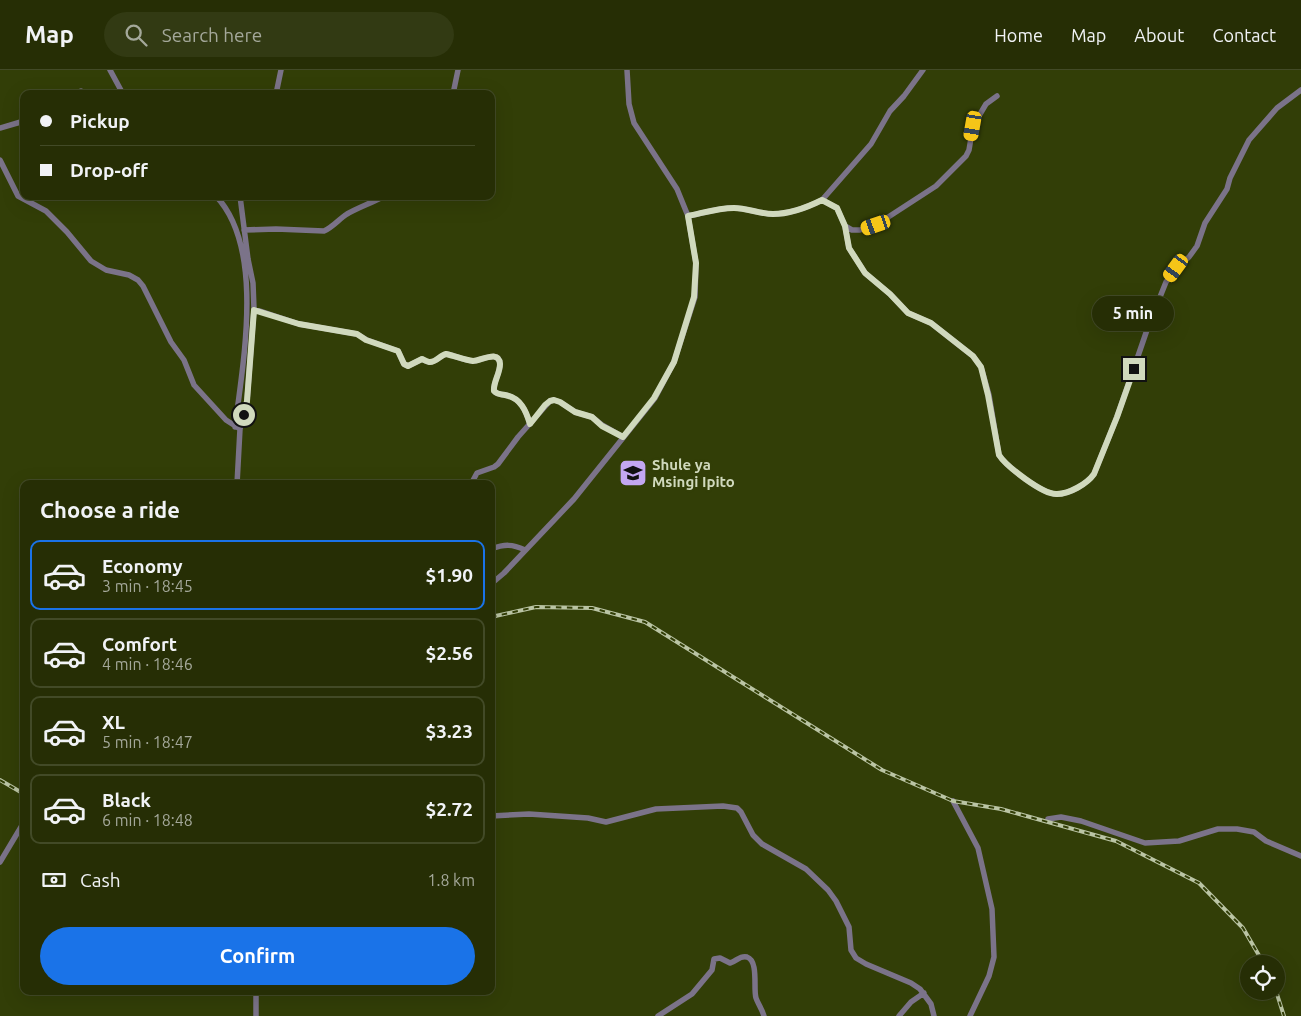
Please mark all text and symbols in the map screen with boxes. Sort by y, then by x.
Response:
search box [104,12,454,57]
text: Map [25,21,74,48]
icon: search [122,21,150,49]
text: Search here [162,24,262,46]
text: Home [994,25,1043,45]
text: Map [1071,25,1106,45]
text: About [1134,25,1184,45]
text: Contact [1212,25,1276,45]
text: Pickup [70,110,130,132]
car [963,110,982,142]
text: Drop-off [70,159,148,181]
car [859,213,892,237]
car [1161,251,1190,285]
callout: 5 min [1093,296,1175,332]
text: 5 min [1113,304,1153,322]
route end [1123,358,1145,380]
route start [233,404,255,426]
place label: Shule ya Msingi Ipito [652,456,735,490]
school or university icon: Shule ya Msingi Ipito [618,458,648,488]
text: Choose a ride [40,497,180,522]
icon: car [42,553,87,598]
text: Economy [102,555,183,577]
text: $1.90 [425,564,473,586]
text: 3 min · 18:45 [102,577,193,595]
icon: car [42,631,87,676]
text: Comfort [102,633,177,655]
text: $2.56 [425,642,473,664]
text: 4 min · 18:46 [102,655,193,673]
icon: car [42,709,87,754]
text: XL [102,711,125,733]
text: $3.23 [425,720,473,742]
text: 5 min · 18:47 [102,733,193,751]
icon: car [42,787,87,832]
text: Black [102,789,151,811]
text: $2.72 [425,798,473,820]
text: 6 min · 18:48 [102,811,193,829]
icon: cash [40,866,68,894]
text: Cash [80,869,121,891]
text: 1.8 km [427,871,475,889]
button: Confirm [40,927,475,985]
map controls [1240,955,1285,1000]
button: locate [1240,955,1285,1000]

